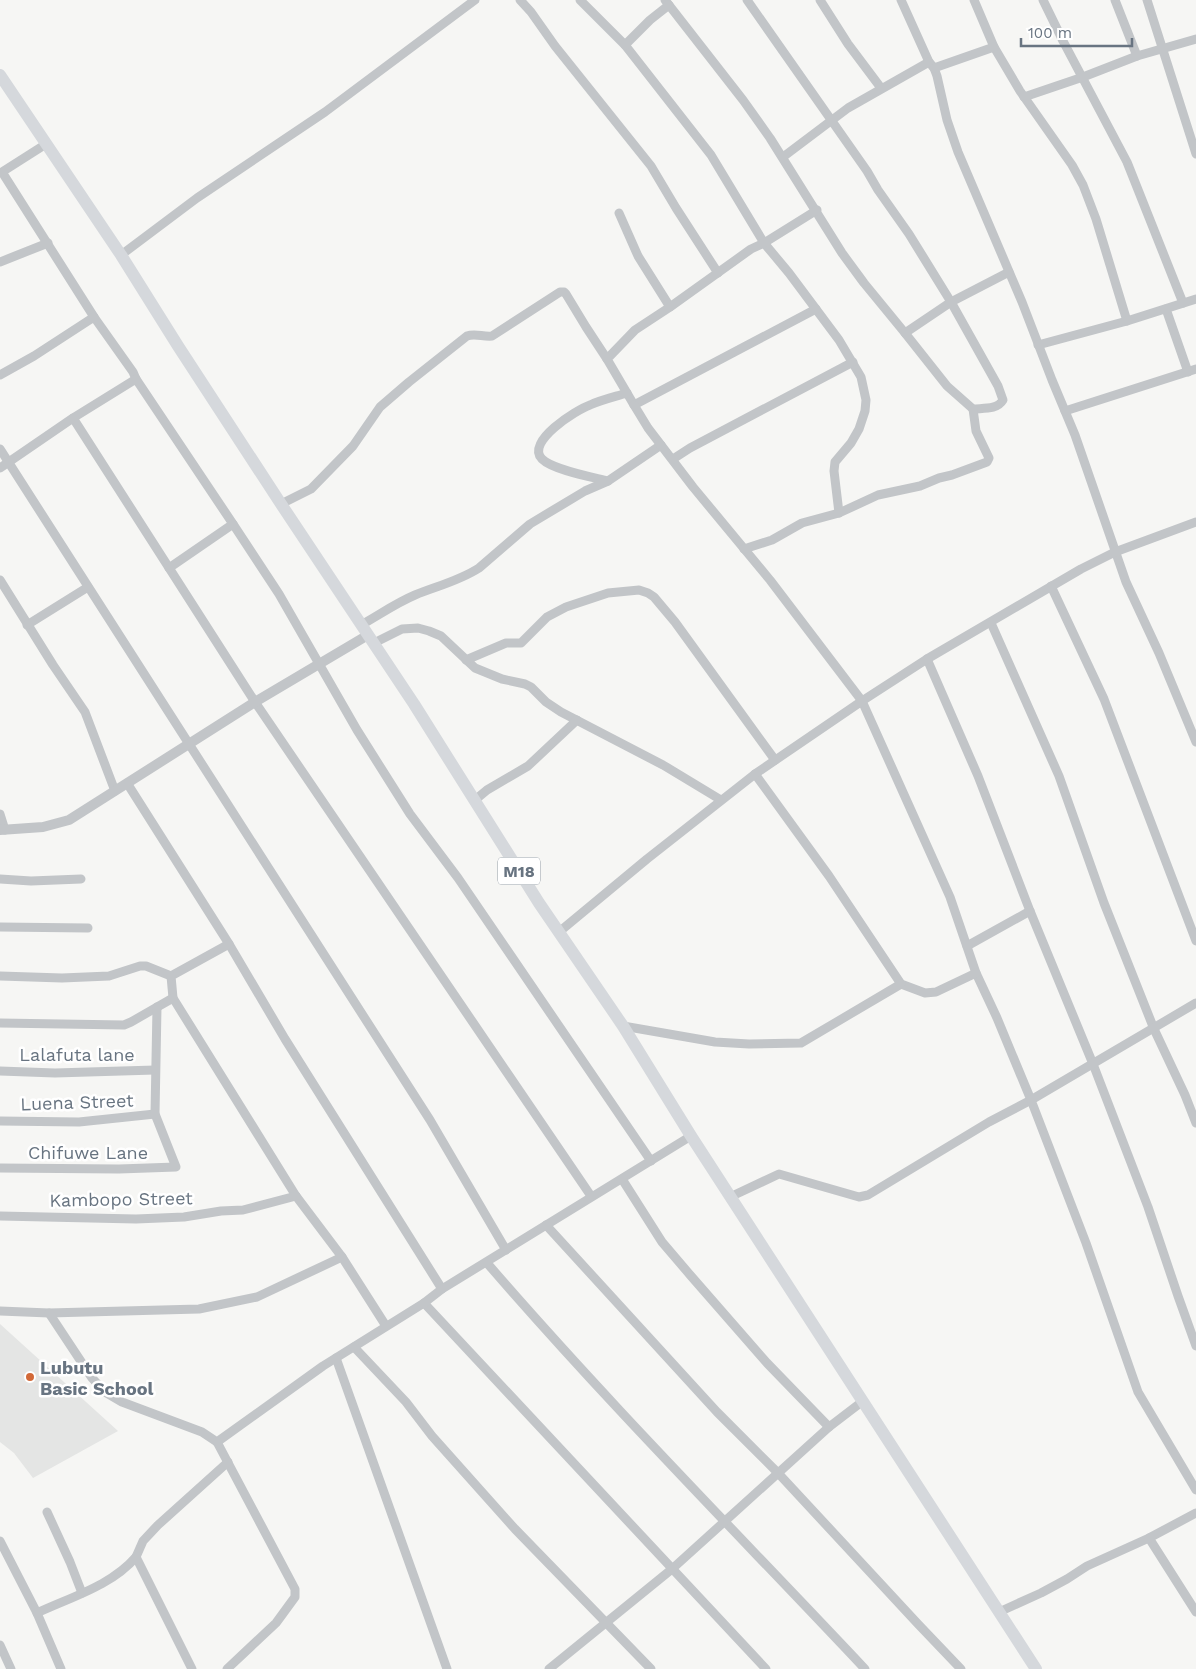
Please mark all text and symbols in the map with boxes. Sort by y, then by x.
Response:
scale bar [1021,15,1132,47]
text: 100 m [1028,24,1072,42]
road number: M18 [498,858,540,884]
street label: Lalafuta lane [19,1044,135,1065]
street label: Luena Street [20,1090,134,1114]
street label: Chifuwe Lane [28,1142,148,1163]
street label: Kambopo Street [49,1187,193,1211]
place label: Lubutu Basic School [40,1357,153,1399]
marker: Lubutu Basic School [24,1371,36,1383]

